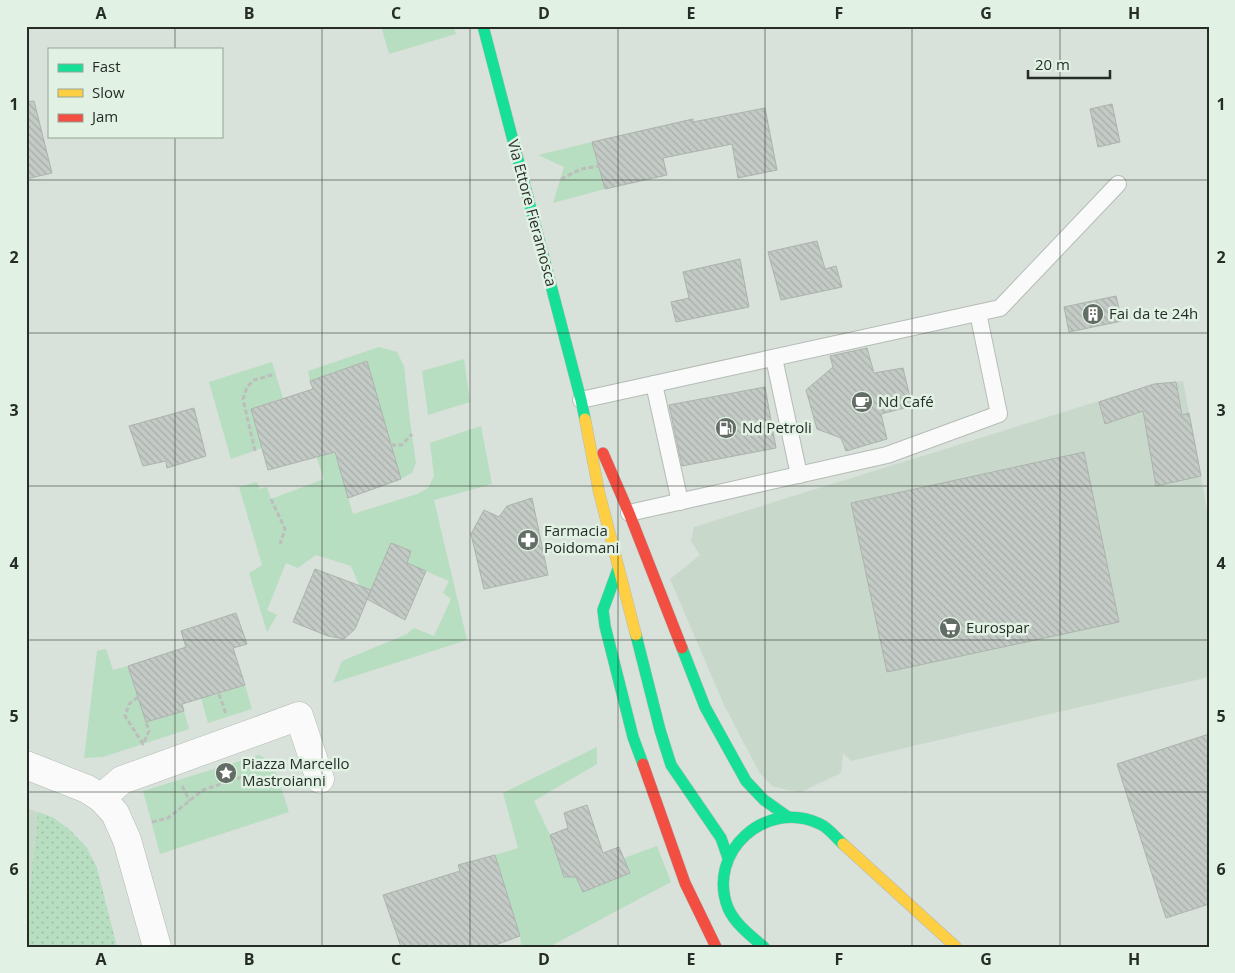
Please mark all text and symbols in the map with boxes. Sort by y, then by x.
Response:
text: A [95,2,107,24]
text: B [244,2,254,24]
text: C [391,2,401,24]
text: D [538,2,550,24]
text: E [687,2,696,24]
text: F [835,2,843,24]
text: G [980,2,992,24]
text: H [1128,2,1140,24]
legend [48,48,222,138]
scale bar [1028,48,1110,80]
text: 20 m [1035,54,1070,74]
text: Fast [92,56,121,76]
text: Slow [92,82,125,102]
text: 1 [9,93,19,115]
text: 1 [1216,93,1226,115]
text: Jam [90,106,118,126]
street label: Via Ettore Fieramosca [504,137,562,288]
text: 2 [9,246,19,268]
text: 2 [1216,246,1226,268]
building icon: Fai da te 24h [1081,302,1105,326]
place label: Fai da te 24h [1109,303,1198,323]
cafe icon: Nd Café [850,390,874,414]
place label: Nd Café [878,391,934,411]
text: 3 [9,399,19,421]
text: 3 [1216,399,1226,421]
fuel station icon: Nd Petroli [714,416,738,440]
place label: Nd Petroli [742,417,812,437]
place label: Farmacia Poidomani [544,520,619,557]
pharmacy icon: Farmacia Poidomani [516,528,540,552]
text: 4 [9,552,19,574]
text: 4 [1216,552,1226,574]
supermarket icon: Eurospar [938,616,962,640]
place label: Eurospar [966,617,1029,637]
text: 5 [9,705,19,727]
text: 5 [1216,705,1226,727]
place label: Piazza Marcello Mastroianni [242,753,350,790]
place icon: Piazza Marcello Mastroianni [214,761,238,785]
text: 6 [9,858,19,880]
text: 6 [1216,858,1226,880]
text: A [95,948,107,970]
text: B [244,948,254,970]
text: C [391,948,401,970]
text: D [538,948,550,970]
text: E [687,948,696,970]
text: F [835,948,843,970]
text: G [980,948,992,970]
text: H [1128,948,1140,970]

